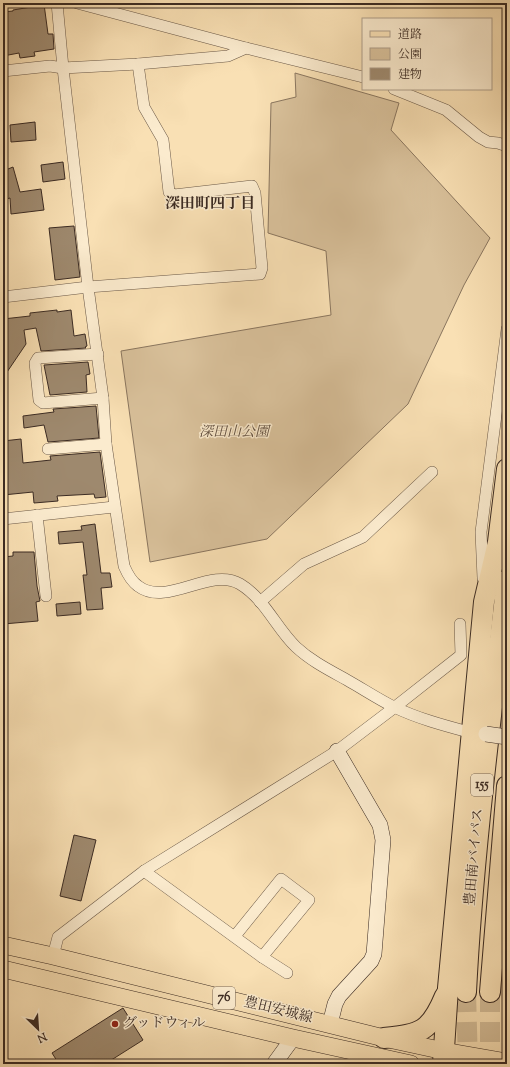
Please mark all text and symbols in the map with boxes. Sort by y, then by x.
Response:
legend [362,18,492,90]
text: 道路 [398,26,422,44]
text: 公園 [398,46,422,64]
text: 建物 [398,66,422,84]
district label: 深田町四丁目 [165,194,255,215]
park label: 深田山公園 [199,423,271,443]
road number: 155 [471,774,493,796]
street label: 豊田南バイパス [461,807,489,907]
road number: 76 [213,987,235,1009]
street label: 豊田安城線 [242,993,314,1029]
north arrow [18,1009,58,1049]
place label: グッドウィル [123,1014,205,1034]
marker: グッドウィル [110,1019,120,1029]
text: N [34,1028,50,1046]

